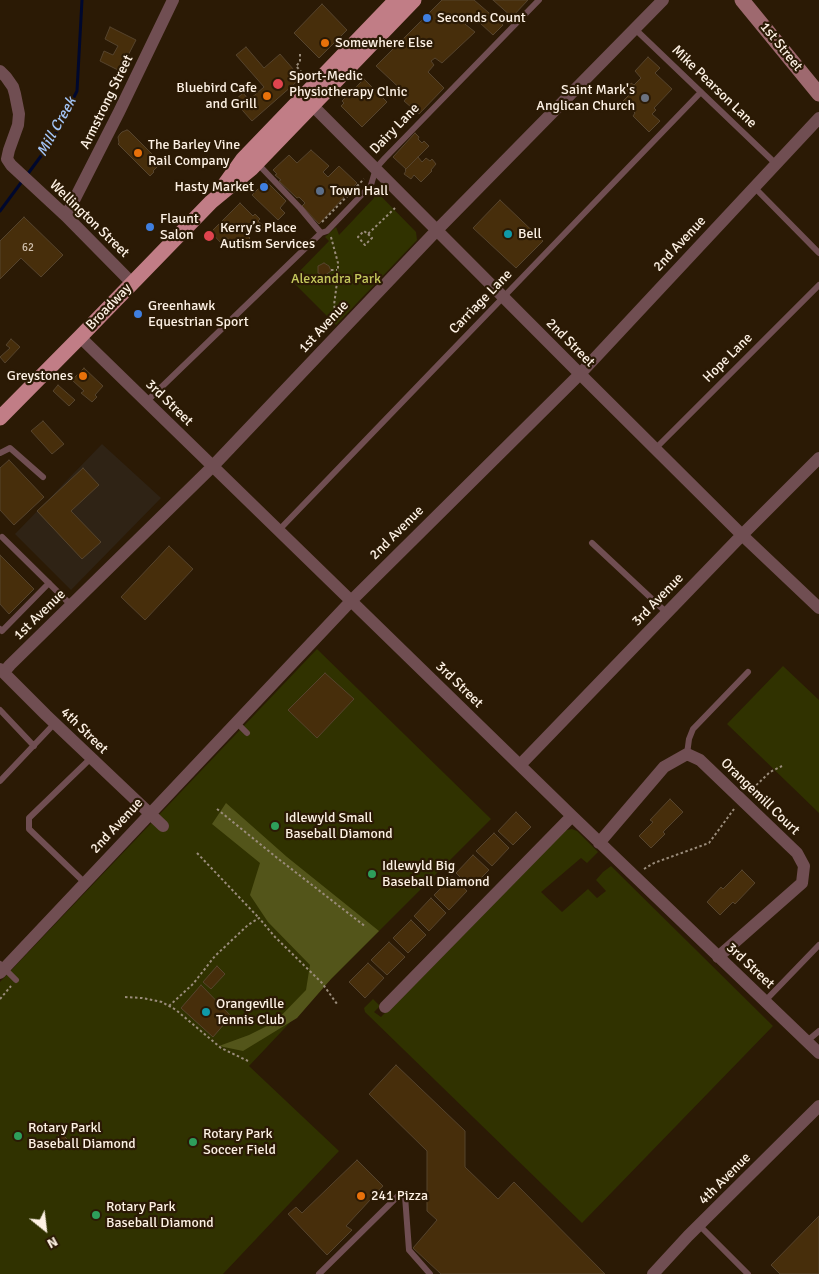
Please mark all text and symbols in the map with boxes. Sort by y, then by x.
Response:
place label: Seconds Count [437,10,526,26]
marker: Seconds Count [421,12,433,24]
street label: 1st Street [756,19,806,75]
place label: Somewhere Else [335,35,433,51]
marker: Somewhere Else [319,37,331,49]
street label: Mike Pearson Lane [668,42,760,132]
street label: Armstrong Street [77,52,137,152]
place label: Sport-Medic Physiotherapy Clnic [289,68,407,100]
marker: Sport-Medic Physiotherapy Clnic [271,77,285,91]
place label: Bluebird Cafe and Grill [176,80,257,112]
place label: Saint Mark's Anglican Church [536,82,635,114]
marker: Bluebird Cafe and Grill [261,90,273,102]
marker: Saint Mark's Anglican Church [639,92,651,104]
water label: Mill Creek [33,94,81,160]
street label: Dairy Lane [367,100,423,158]
place label: The Barley Vine Rail Company [148,137,240,170]
marker: The Barley Vine Rail Company [132,147,144,159]
street label: Wellington Street [46,177,132,261]
place label: Hasty Market [175,179,254,195]
marker: Hasty Market [258,181,270,193]
place label: Town Hall [330,183,388,199]
marker: Town Hall [314,185,326,197]
place label: Flaunt Salon [160,211,199,243]
street label: 2nd Avenue [650,213,710,275]
place label: Kerry’s Place Autism Services [220,220,315,252]
marker: Flaunt Salon [144,221,156,233]
place label: Bell [518,226,542,242]
marker: Bell [502,228,514,240]
marker: Kerry’s Place Autism Services [202,229,216,243]
house number: 62 [22,241,34,255]
street label: Carriage Lane [446,266,516,338]
park label: Alexandra Park [291,271,381,287]
street label: Broadway [83,280,135,334]
street label: 1st Avenue [296,297,352,357]
place label: Greenhawk Equestrian Sport [148,298,249,331]
marker: Greenhawk Equestrian Sport [132,308,144,320]
street label: 2nd Street [542,315,598,371]
street label: Hope Lane [700,330,756,386]
place label: Greystones [7,368,73,384]
marker: Greystones [77,370,89,382]
street label: 3rd Street [142,376,196,430]
street label: 2nd Avenue [366,502,428,564]
street label: 3rd Avenue [629,570,687,630]
street label: 1st Avenue [11,586,69,644]
street label: 3rd Street [432,658,486,712]
street label: 4th Street [57,704,111,758]
street label: Orangemill Court [717,755,803,839]
street label: 2nd Avenue [87,795,147,857]
place label: Idlewyld Small Baseball Diamond [285,810,393,842]
marker: Idlewyld Small Baseball Diamond [269,820,281,832]
place label: Idlewyld Big Baseball Diamond [382,858,490,890]
marker: Idlewyld Big Baseball Diamond [366,868,378,880]
street label: 3rd Street [722,940,778,992]
place label: Orangeville Tennis Club [216,996,284,1028]
marker: Orangeville Tennis Club [200,1006,212,1018]
place label: Rotary Parkl Baseball Diamond [28,1120,136,1152]
place label: Rotary Park Soccer Field [203,1126,276,1158]
marker: Rotary Parkl Baseball Diamond [12,1130,24,1142]
marker: Rotary Park Soccer Field [187,1136,199,1148]
street label: 4th Avenue [695,1149,755,1209]
place label: 241 Pizza [371,1188,428,1204]
marker: 241 Pizza [355,1190,367,1202]
place label: Rotary Park Baseball Diamond [106,1199,214,1232]
north arrow [20,1204,70,1254]
marker: Rotary Park Baseball Diamond [90,1209,102,1221]
text: N [44,1233,61,1252]

